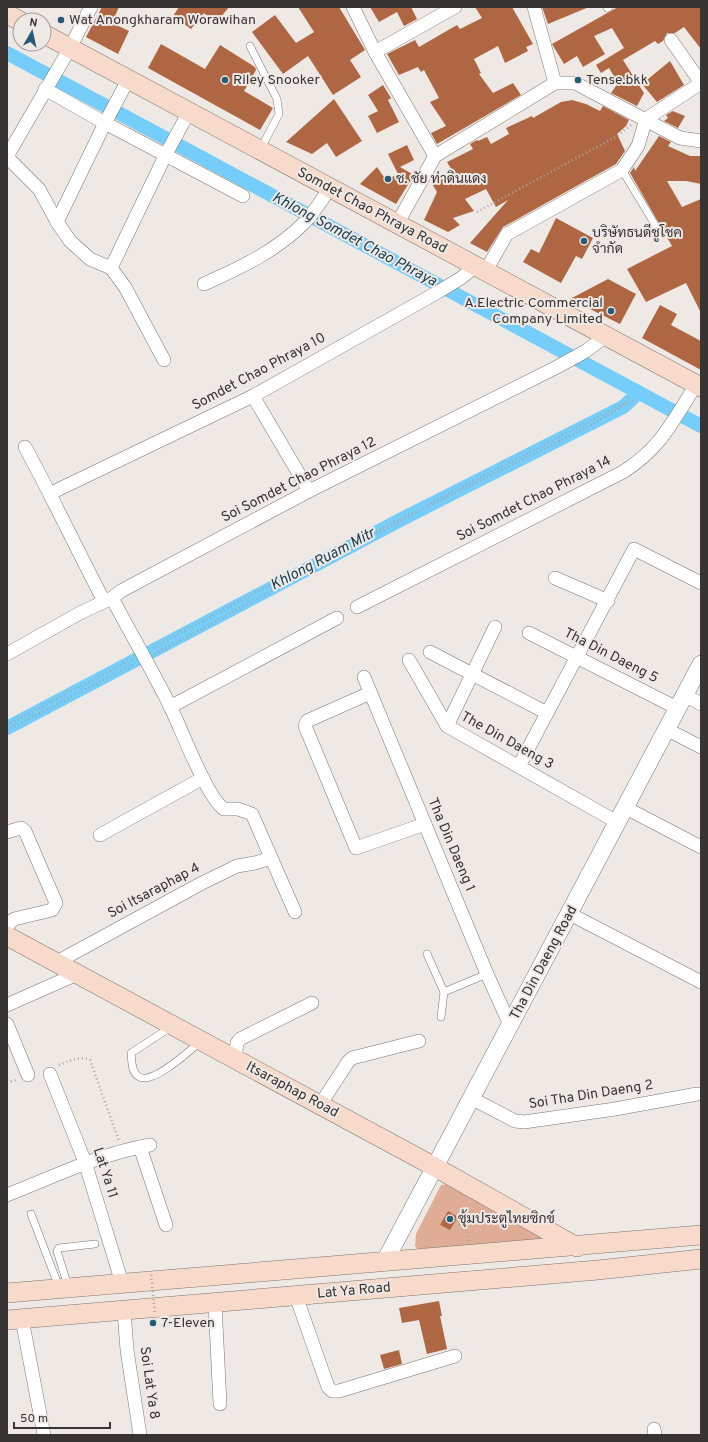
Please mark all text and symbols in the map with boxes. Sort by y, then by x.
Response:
north arrow [12,12,52,52]
place label: Wat Anongkharam Worawihan [69,12,256,29]
marker: Wat Anongkharam Worawihan [56,15,66,25]
text: N [28,16,38,31]
place label: Riley Snooker [233,72,320,89]
place label: Tense.bkk [586,72,648,89]
marker: Riley Snooker [220,75,230,85]
marker: Tense.bkk [573,75,583,85]
street label: Somdet Chao Phraya Road [294,164,450,258]
place label: ช. ชัย ท่าดินแดง [396,170,487,188]
marker: ช. ชัย ท่าดินแดง [383,174,393,184]
water label: Khlong Somdet Chao Phraya [268,188,440,292]
place label: บริษัทธนดีชูโชค จำกัด [592,223,682,258]
marker: บริษัทธนดีชูโชค จำกัด [579,236,589,246]
place label: A.Electric Commercial Company Limited [464,295,603,328]
marker: A.Electric Commercial Company Limited [606,306,616,316]
street label: Somdet Chao Phraya 10 [189,330,329,414]
street label: Soi Somdet Chao Phraya 12 [219,434,379,526]
street label: Soi Somdet Chao Phraya 14 [454,453,614,545]
water label: Khlong Ruam Mitr [267,524,380,596]
street label: Tha Din Daeng 5 [561,625,661,687]
street label: The Din Daeng 3 [458,708,556,774]
street label: Tha Din Daeng 1 [424,796,478,894]
street label: Soi Itsaraphap 4 [105,860,203,922]
street label: Tha Din Daeng Road [507,903,581,1023]
street label: Itsaraphap Road [243,1058,341,1122]
street label: Soi Tha Din Daeng 2 [528,1077,654,1113]
street label: Lat Ya 11 [89,1146,121,1200]
place label: ซุ้มประตูไทยซิกข์ [458,1209,555,1228]
marker: ซุ้มประตูไทยซิกข์ [445,1214,455,1224]
street label: Lat Ya Road [316,1279,392,1303]
place label: 7-Eleven [161,1315,215,1332]
marker: 7-Eleven [148,1318,158,1328]
street label: Soi Lat Ya 8 [136,1346,162,1420]
scale bar [14,1404,110,1430]
text: 50 m [20,1411,48,1427]

